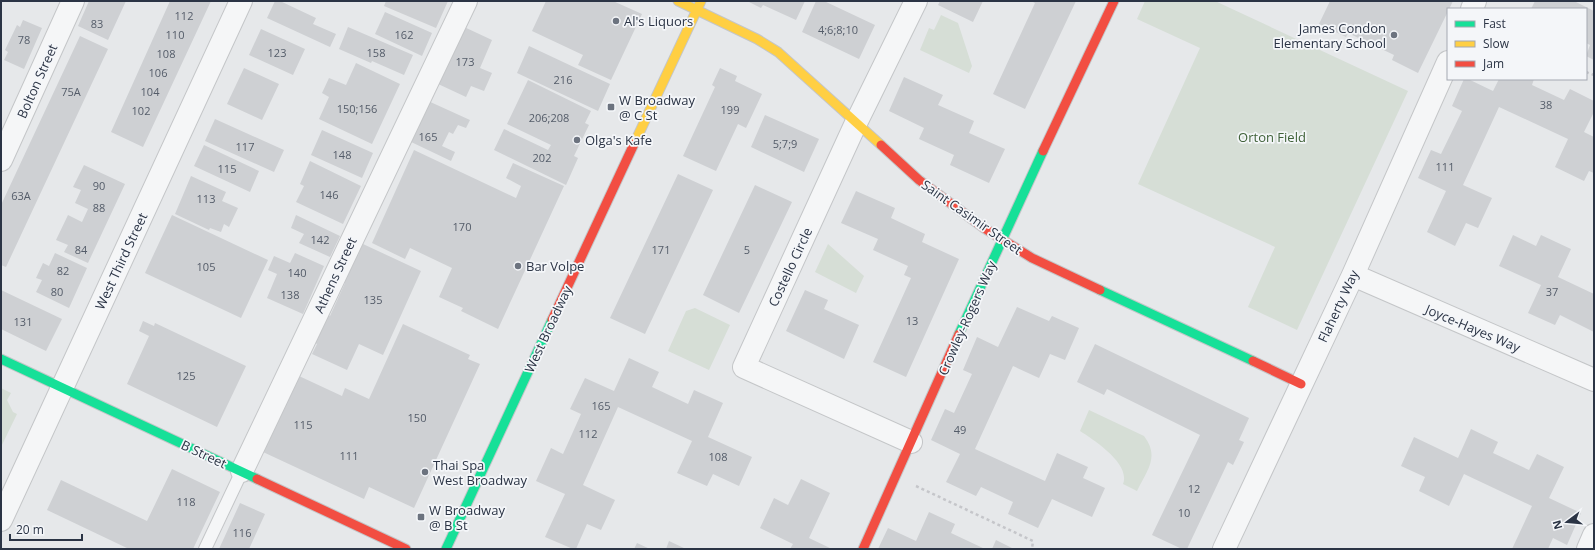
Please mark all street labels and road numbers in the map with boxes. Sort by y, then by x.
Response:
street label: Bolton Street [13,41,62,121]
street label: Saint Casimir Street [918,176,1026,259]
street label: West Third Street [91,209,151,312]
street label: Costello Circle [764,224,816,310]
street label: Athens Street [310,234,361,316]
street label: Crowley-Rogers Way [934,257,1001,378]
street label: Flaherty Way [1313,266,1363,345]
street label: West Broadway [520,282,576,375]
street label: Joyce-Hayes Way [1421,299,1524,356]
street label: B Street [178,436,230,472]

